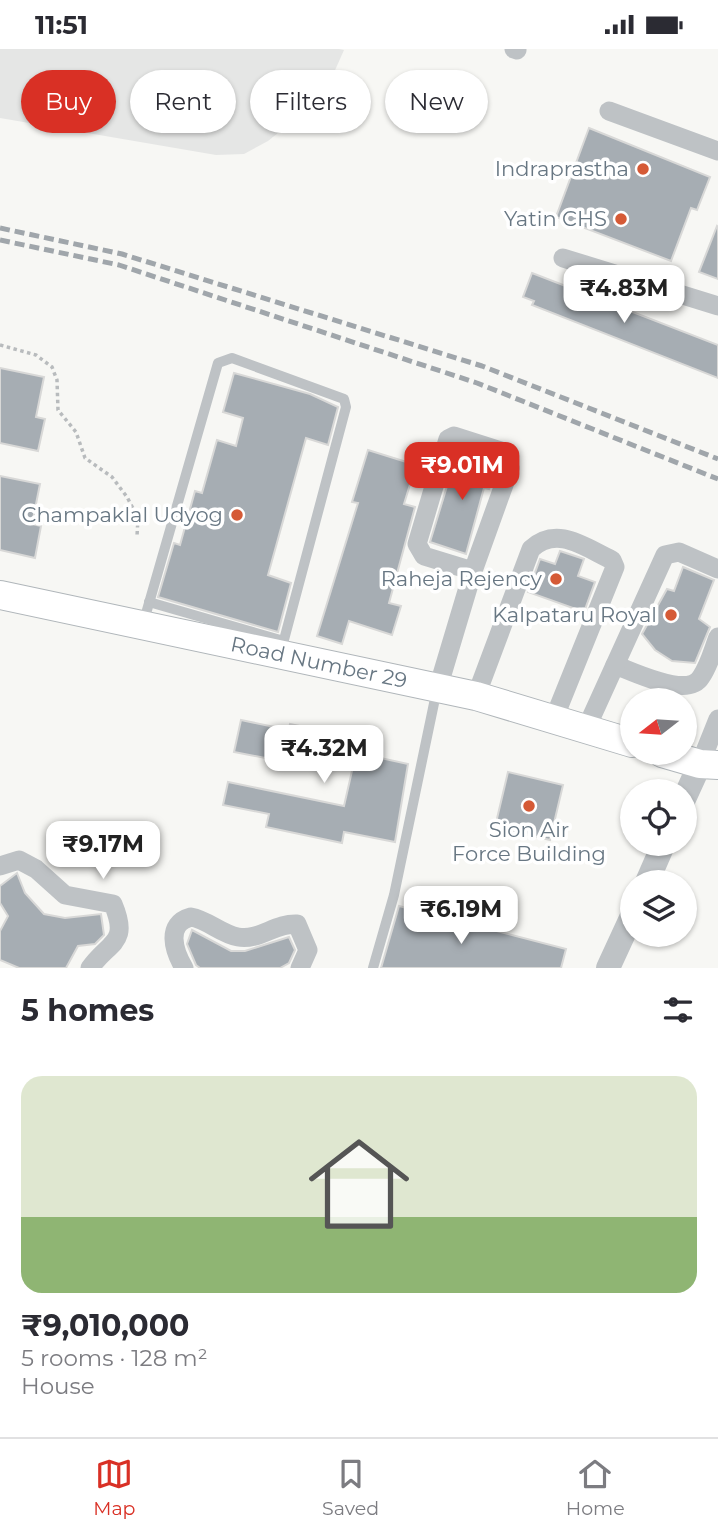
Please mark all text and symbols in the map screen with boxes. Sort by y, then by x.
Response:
text: 11:51 [35,9,88,41]
chip: Buy [21,70,116,133]
chip: Rent [130,70,236,133]
chip: Filters [250,70,371,133]
chip: New [385,70,488,133]
place label: Indraprastha [495,156,629,181]
marker: Indraprastha [635,161,651,177]
place label: Yatin CHS [504,206,607,231]
marker: Yatin CHS [613,211,629,227]
pin: ₹4.83M [567,265,681,325]
text: ₹4.83M [580,274,668,302]
pin: ₹9.01M [405,442,519,502]
text: ₹9.01M [420,451,504,479]
place label: Champaklal Udyog [22,502,223,527]
marker: Champaklal Udyog [229,507,245,523]
place label: Raheja Rejency [381,566,543,591]
marker: Raheja Rejency [548,571,564,587]
place label: Kalpataru Royal [492,602,657,627]
marker: Kalpataru Royal [663,607,679,623]
street label: Road Number 29 [229,631,409,693]
north arrow [620,688,696,765]
map controls [620,688,697,947]
pin: ₹4.32M [267,725,381,785]
text: ₹4.32M [280,734,368,762]
button: locate [620,779,697,856]
marker: Sion Air Force Building [521,798,537,814]
place label: Sion Air Force Building [452,817,606,866]
pin: ₹9.17M [46,821,160,881]
text: ₹9.17M [62,830,144,858]
button: layers [620,870,697,947]
pin: ₹6.19M [404,887,518,946]
text: ₹6.19M [420,895,502,923]
icon: filters [659,991,697,1029]
text: 5 homes [21,992,154,1029]
icon: home [296,1121,422,1247]
text: ₹9,010,000 [21,1307,189,1344]
text: 5 rooms · 128 m² [21,1344,208,1372]
text: House [21,1372,95,1400]
tab: Map [93,1455,136,1520]
tab: Saved [322,1455,379,1520]
tab: Home [566,1455,625,1520]

